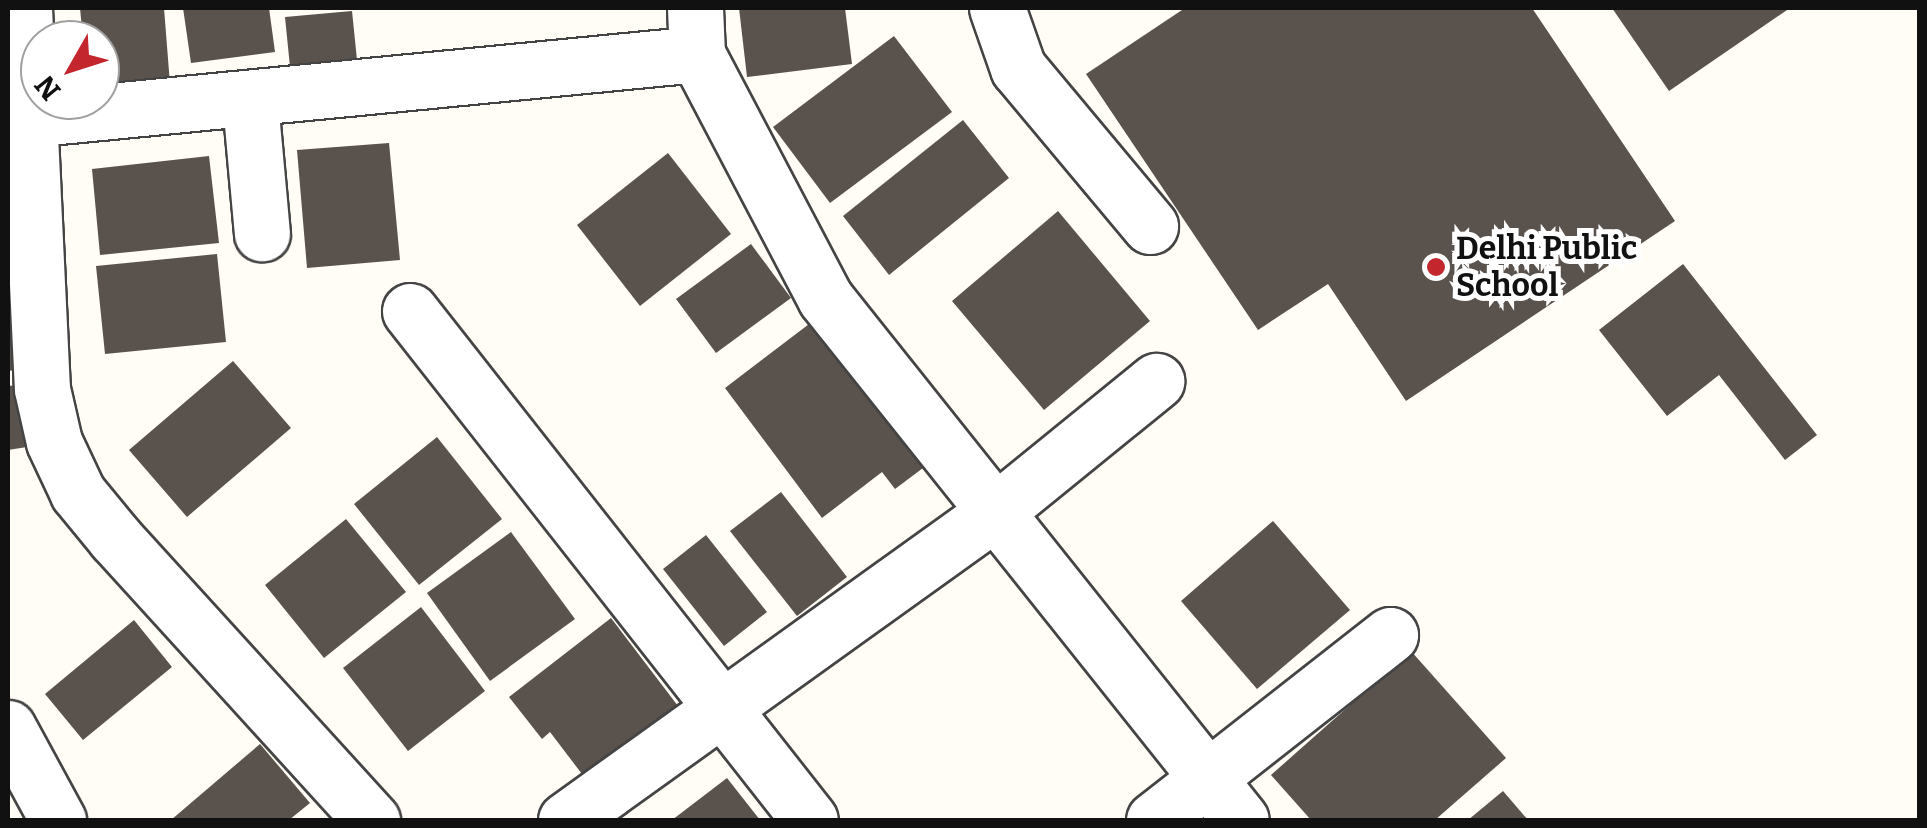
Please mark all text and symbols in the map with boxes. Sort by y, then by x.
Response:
north arrow [20,20,120,120]
text: N [28,69,67,107]
place label: Delhi Public School [1456,230,1637,305]
marker: Delhi Public School [1425,256,1447,278]

